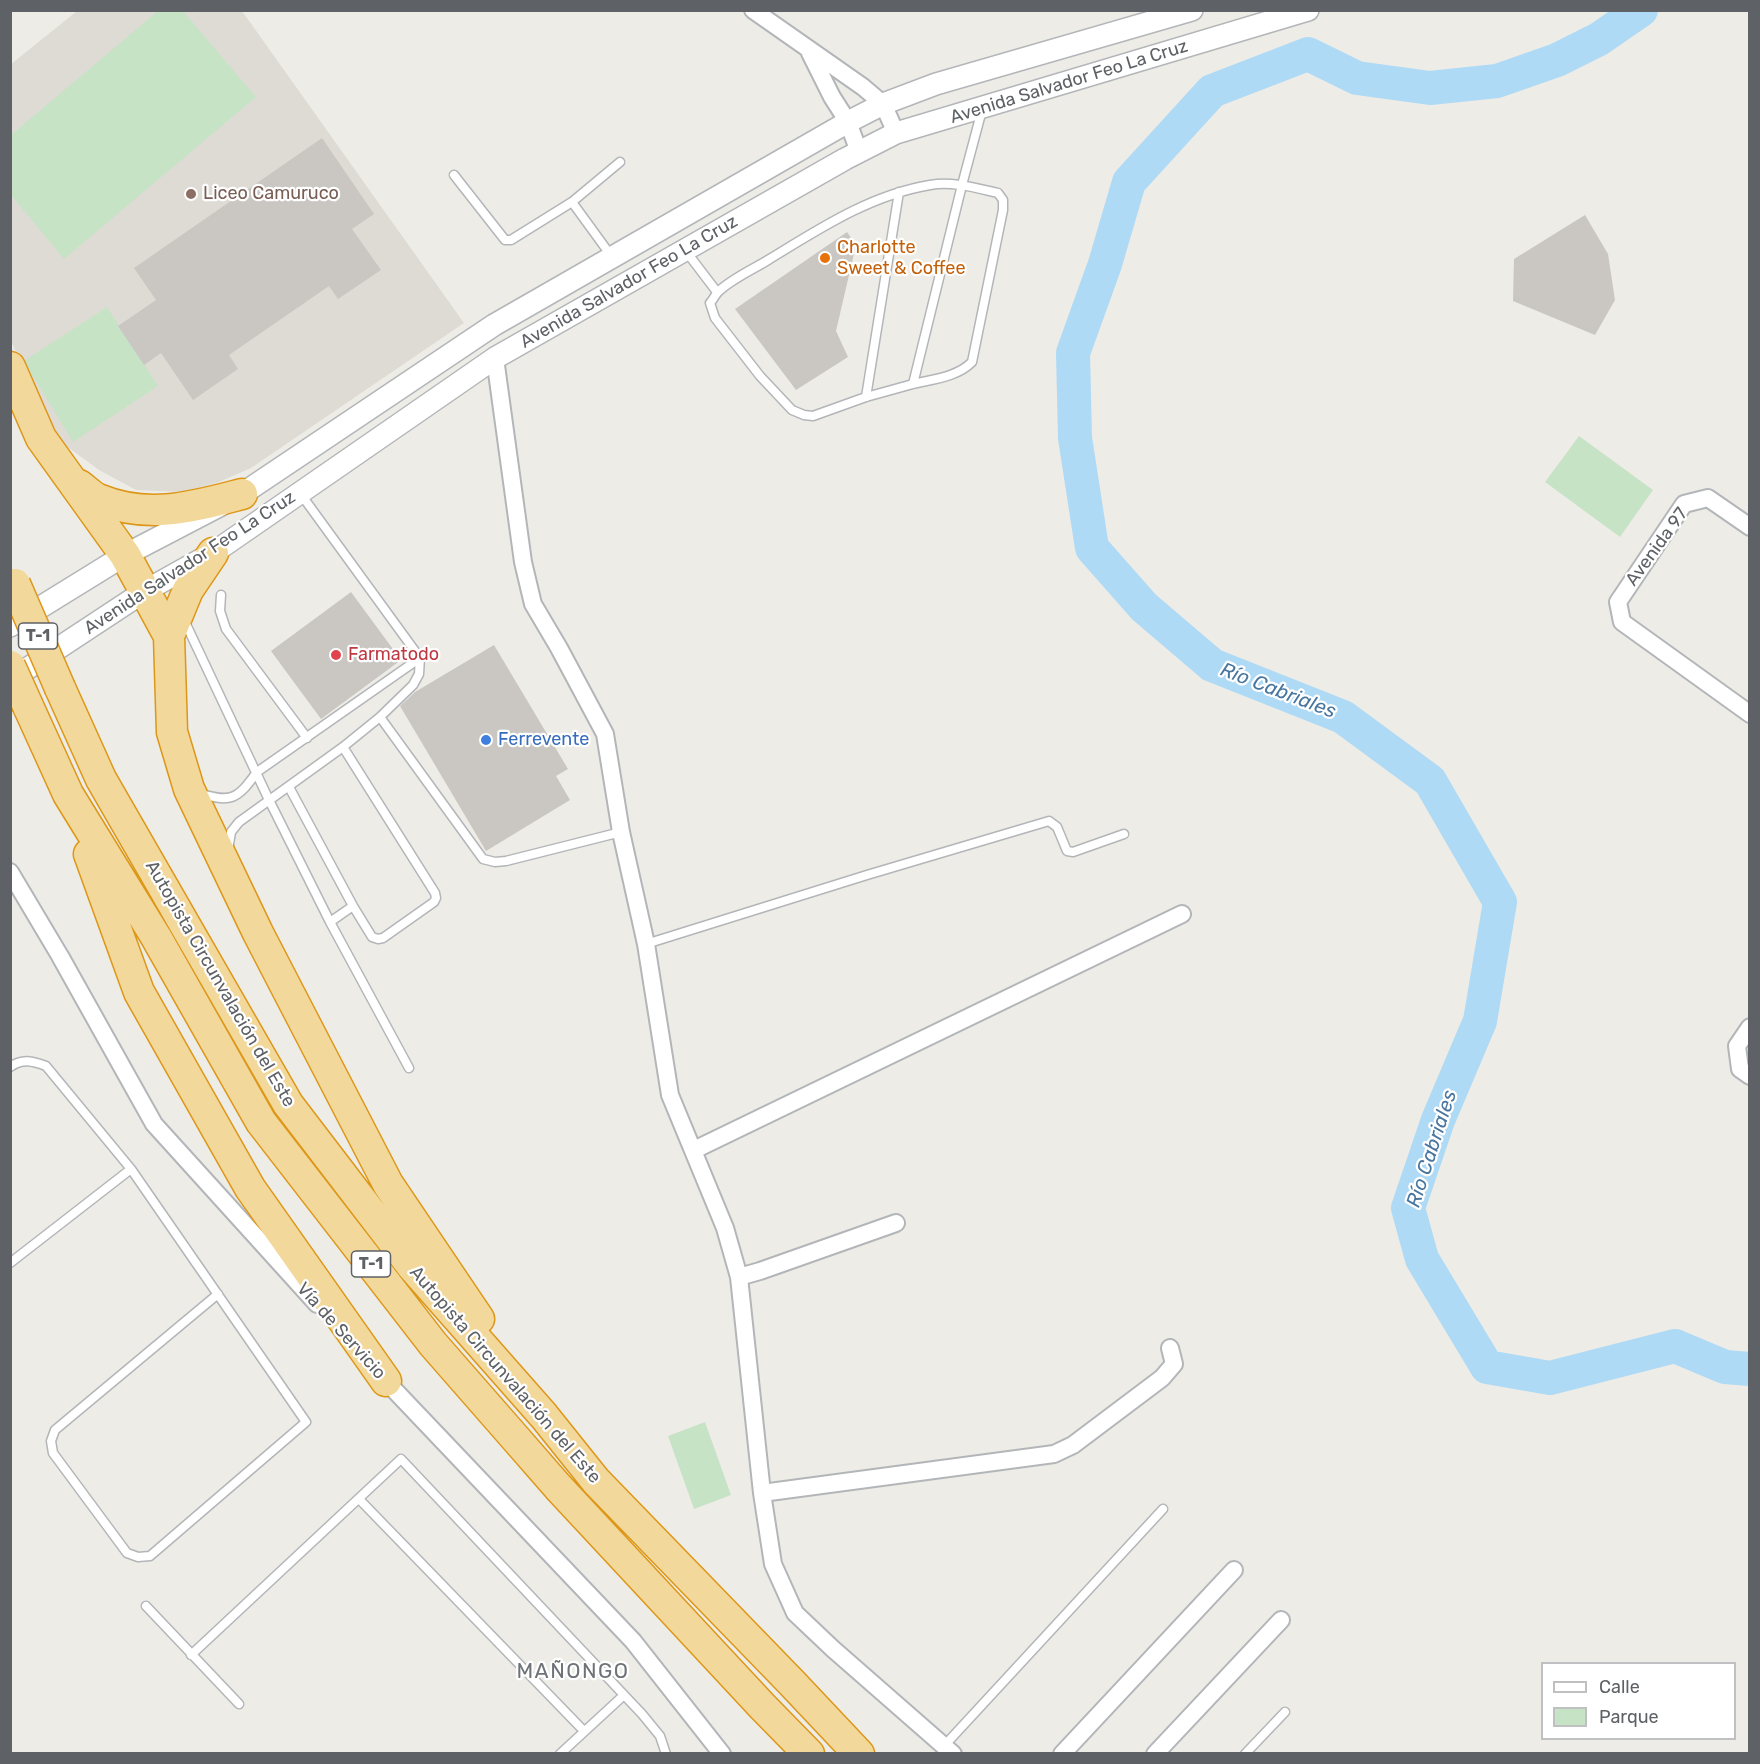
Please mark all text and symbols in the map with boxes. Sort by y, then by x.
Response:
street label: Avenida Salvador Feo La Cruz [948,36,1190,128]
place label: Liceo Camuruco [203,183,339,205]
marker: Liceo Camuruco [184,187,198,201]
street label: Avenida Salvador Feo La Cruz [517,211,741,353]
place label: Charlotte Sweet & Coffee [837,237,965,280]
marker: Charlotte Sweet & Coffee [818,251,832,265]
street label: Avenida Salvador Feo La Cruz [80,487,300,639]
street label: Avenida 97 [1621,504,1693,590]
road number: T-1 [18,623,57,649]
place label: Farmatodo [348,644,439,666]
marker: Farmatodo [329,648,343,662]
water label: Río Cabriales [1217,658,1339,724]
place label: Ferrevente [498,729,589,751]
marker: Ferrevente [479,733,493,747]
street label: Autopista Circunvalación del Este [140,857,300,1111]
water label: Río Cabriales [1402,1087,1462,1211]
road number: T-1 [352,1251,391,1277]
street label: Autopista Circunvalación del Este [405,1262,605,1488]
street label: Vía de Servicio [292,1278,390,1384]
district label: MAÑONGO [516,1659,630,1685]
legend [1541,1662,1736,1740]
text: Calle [1599,1676,1640,1698]
text: Parque [1599,1706,1659,1728]

